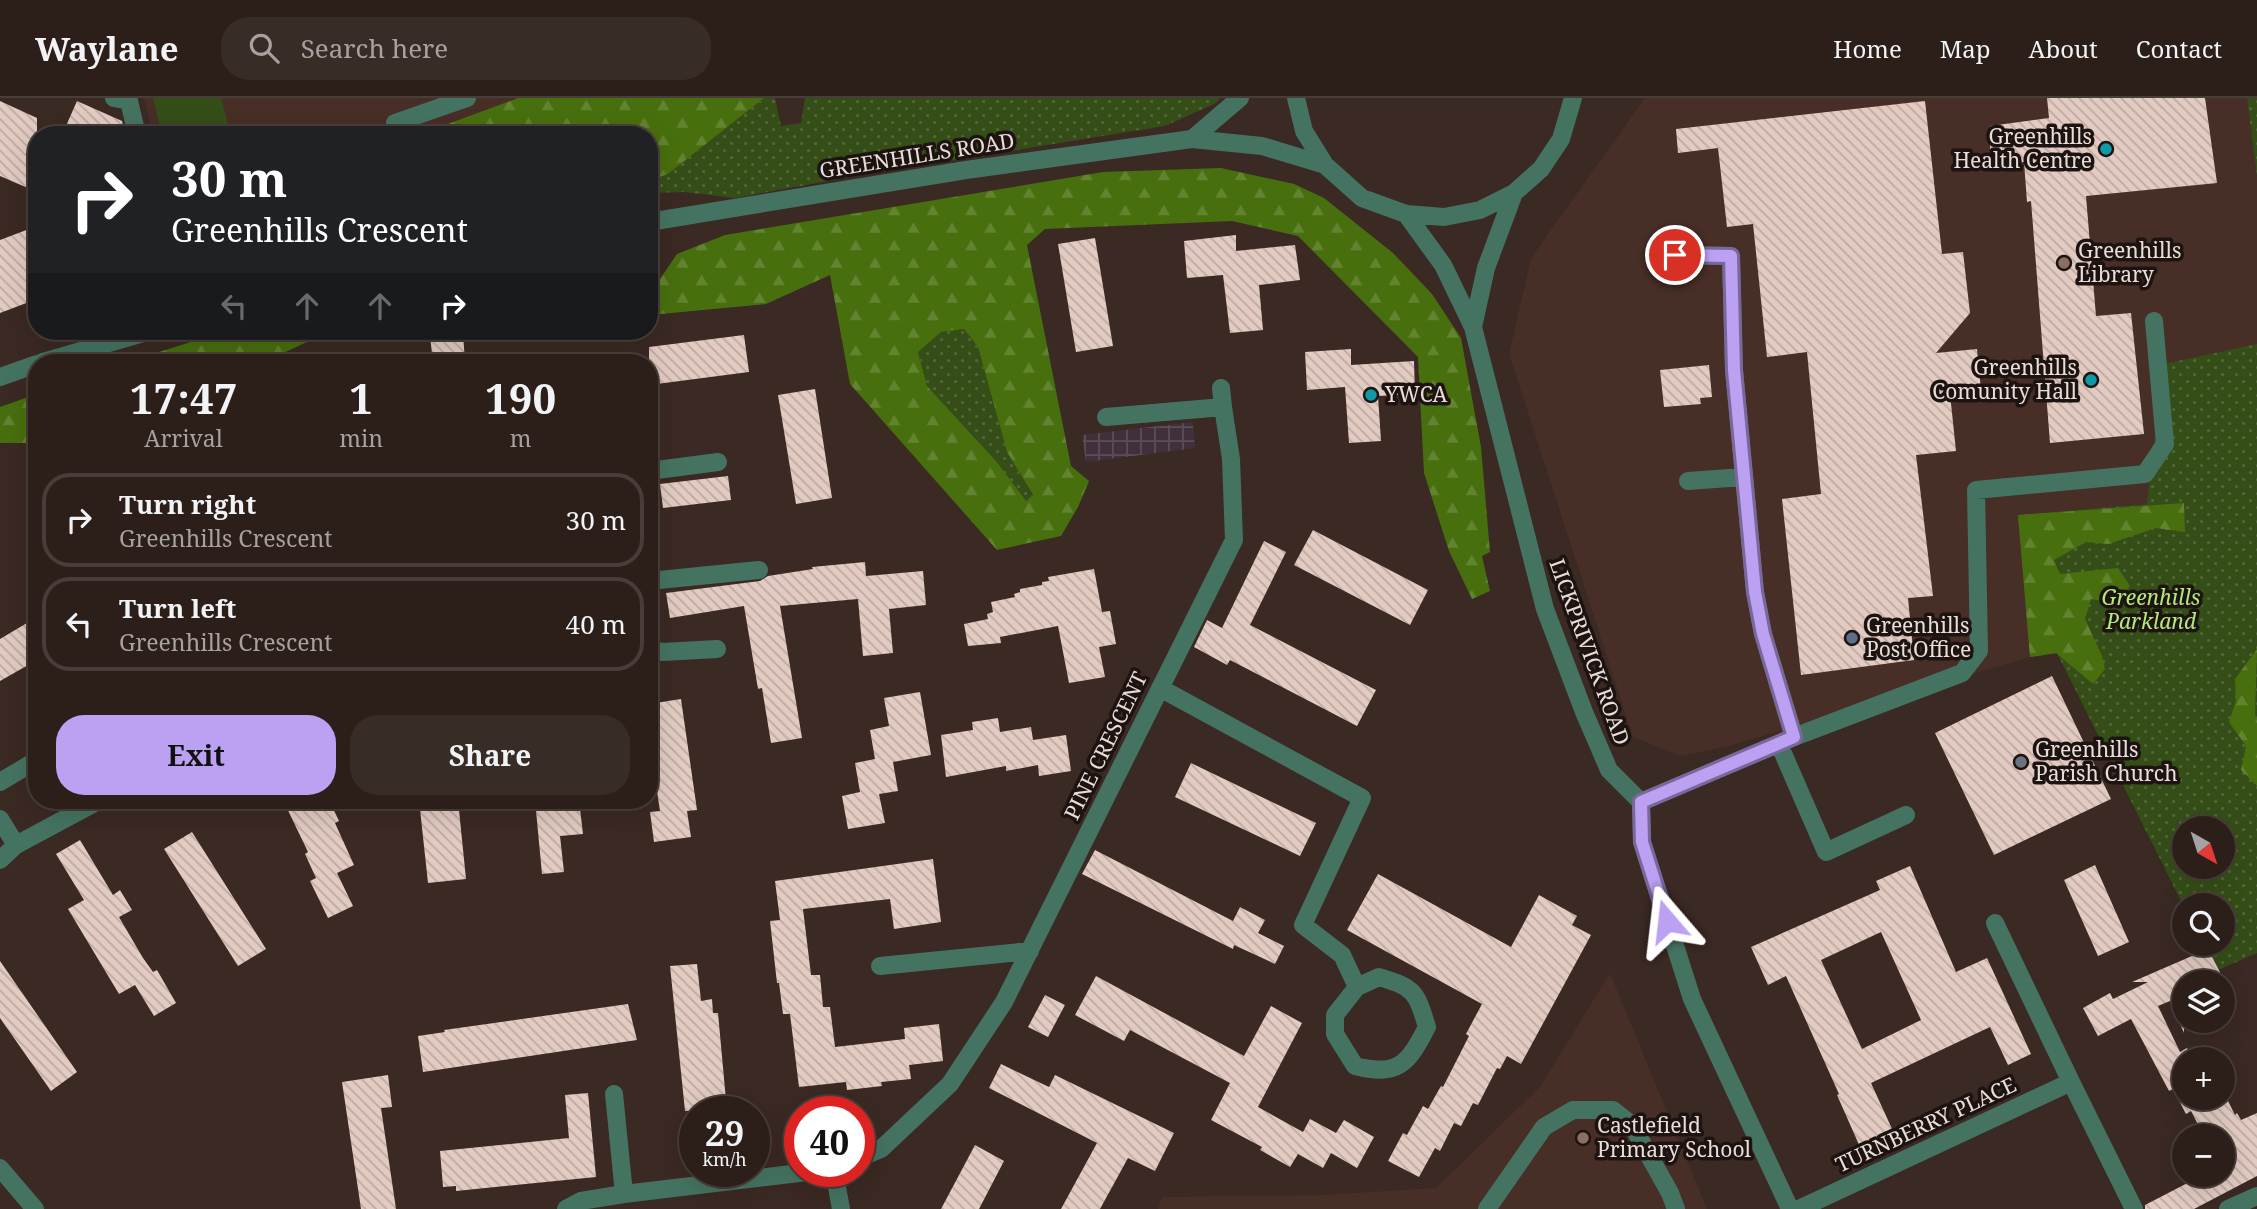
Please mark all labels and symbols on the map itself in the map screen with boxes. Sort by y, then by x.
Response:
place label: Greenhills Health Centre [1953,122,2092,174]
street label: GREENHILLS ROAD [817,126,1016,184]
marker: Greenhills Health Centre [2098,141,2114,157]
pin [1645,225,1705,285]
place label: Greenhills Library [2078,236,2181,288]
marker: Greenhills Library [2056,255,2072,271]
place label: Greenhills Comunity Hall [1932,353,2077,405]
marker: Greenhills Comunity Hall [2083,372,2099,388]
place label: YWCA [1384,380,1448,408]
marker: YWCA [1363,387,1379,403]
street label: LICKPRIVICK ROAD [1543,555,1637,749]
park label: Greenhills Parkland [2101,583,2201,635]
place label: Greenhills Post Office [1866,611,1971,663]
marker: Greenhills Post Office [1844,630,1860,646]
street label: PINE CRESCENT [1057,667,1153,824]
place label: Greenhills Parish Church [2035,735,2178,787]
marker: Greenhills Parish Church [2013,754,2029,770]
north arrow [2172,816,2235,878]
position arrow [1630,884,1704,958]
street label: TURNBERRY PLACE [1831,1070,2020,1178]
speed limit sign: 40 [784,1096,875,1187]
place label: Castlefield Primary School [1597,1111,1752,1163]
marker: Castlefield Primary School [1575,1130,1591,1146]

